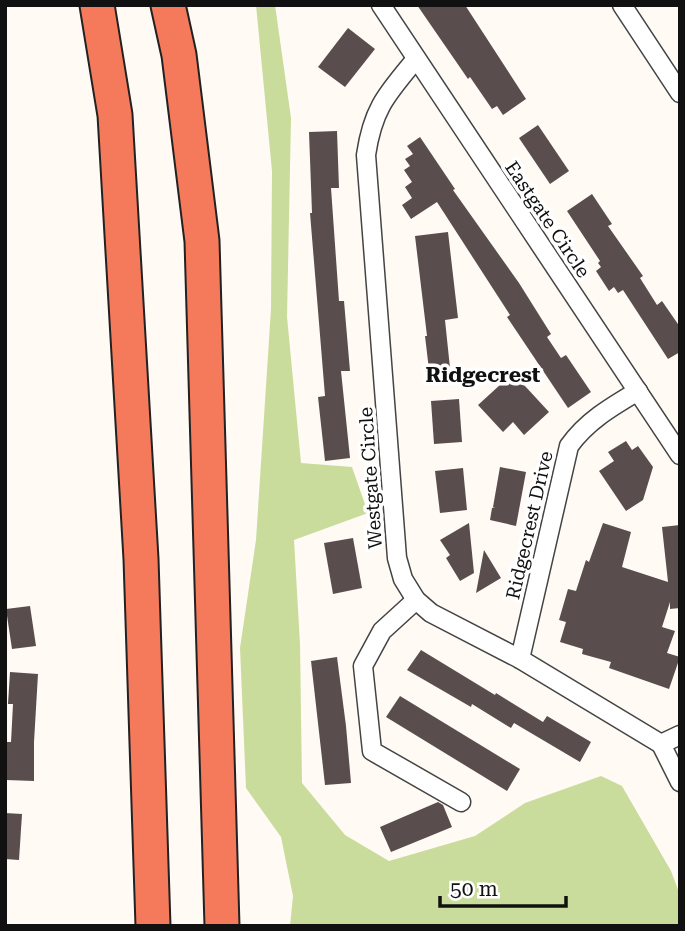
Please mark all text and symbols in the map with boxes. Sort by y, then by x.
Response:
street label: Eastgate Circle [500,157,595,282]
district label: Ridgecrest [426,363,541,387]
street label: Westgate Circle [354,406,387,550]
street label: Ridgecrest Drive [501,449,558,602]
scale bar [440,864,566,908]
text: 50 m [450,877,498,901]

